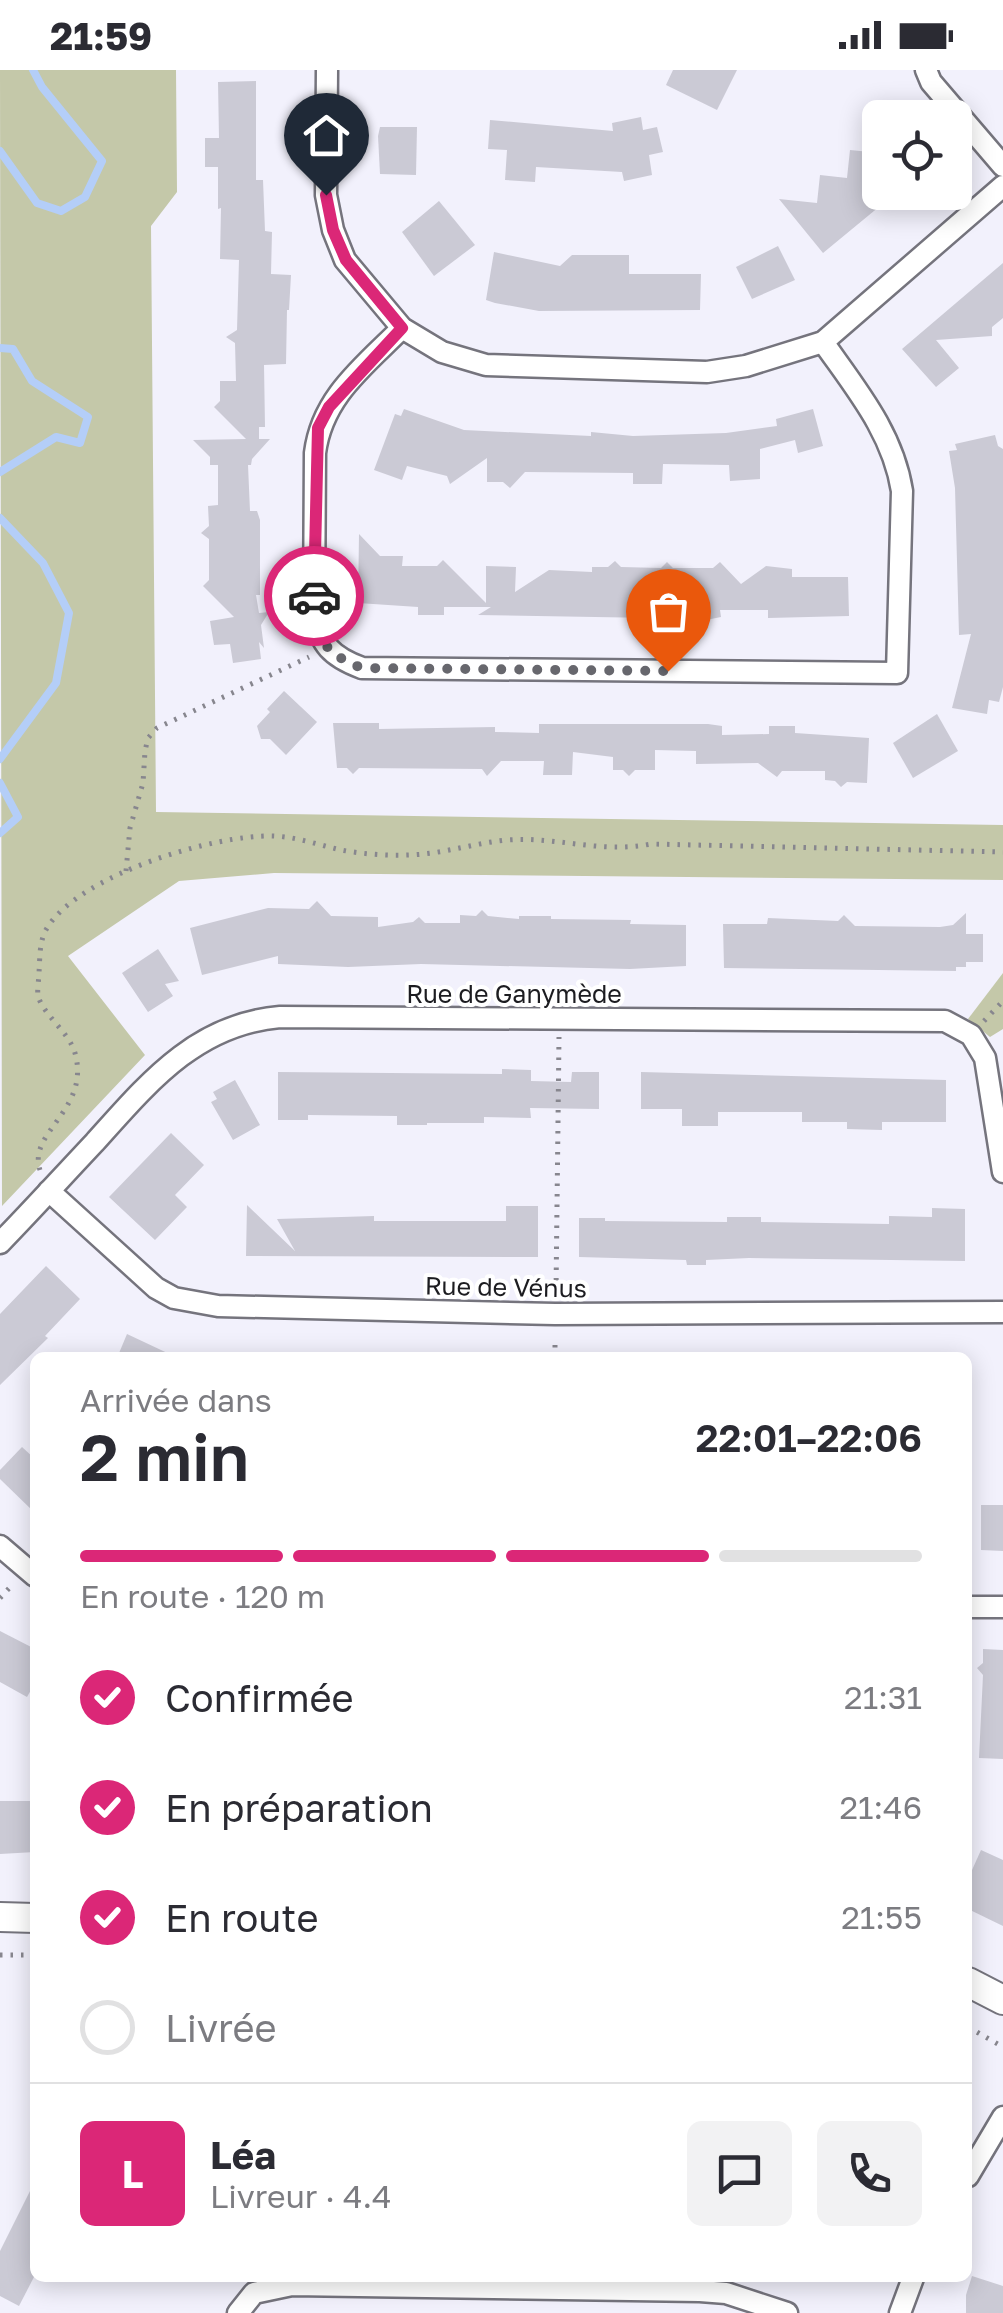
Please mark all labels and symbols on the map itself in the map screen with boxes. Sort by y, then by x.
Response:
pin [284,93,369,196]
courier [264,546,364,646]
pin [626,569,711,672]
street label: Rue de Ganymède [406,978,622,1009]
street label: Rue de Vénus [425,1270,587,1303]

